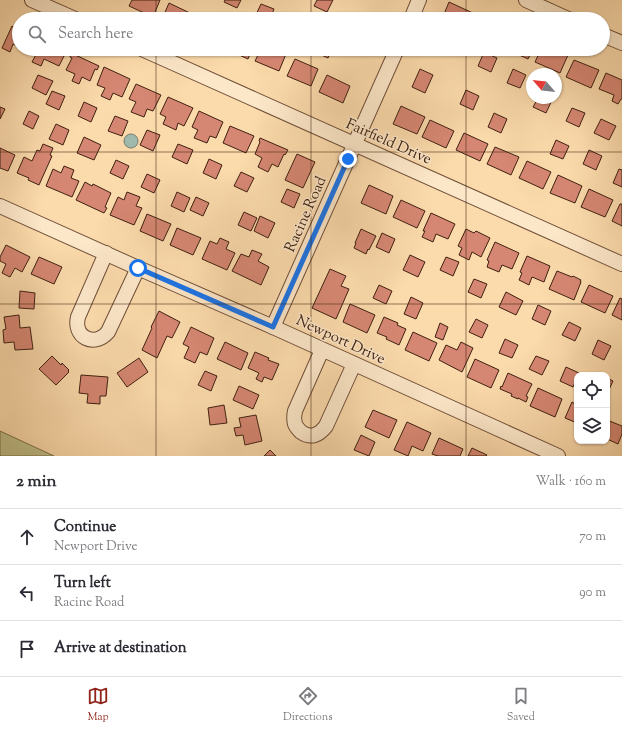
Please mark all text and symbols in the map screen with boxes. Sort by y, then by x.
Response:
search box [12,12,610,56]
icon: search [26,23,48,45]
text: Search here [58,24,133,45]
north arrow [526,68,562,104]
street label: Fairfield Drive [342,114,435,171]
route end [339,150,357,168]
street label: Racine Road [280,173,333,256]
route start [129,259,147,277]
street label: Newport Drive [292,310,388,370]
map controls [574,372,610,444]
button: locate [574,372,610,408]
button: layers [574,408,610,444]
text: 2 min [16,470,57,494]
text: Walk · 160 m [535,473,606,491]
text: Continue [54,517,116,538]
icon: ahead [16,526,38,548]
text: 70 m [579,528,606,546]
text: Newport Drive [54,538,137,556]
text: Turn left [54,573,111,594]
icon: left [16,582,38,604]
text: 90 m [579,584,606,602]
text: Racine Road [54,594,124,612]
icon: arrive [16,638,38,660]
text: Arrive at destination [54,638,187,659]
tab: Map [87,685,109,725]
tab: Directions [283,685,333,725]
tab: Saved [507,685,535,725]

